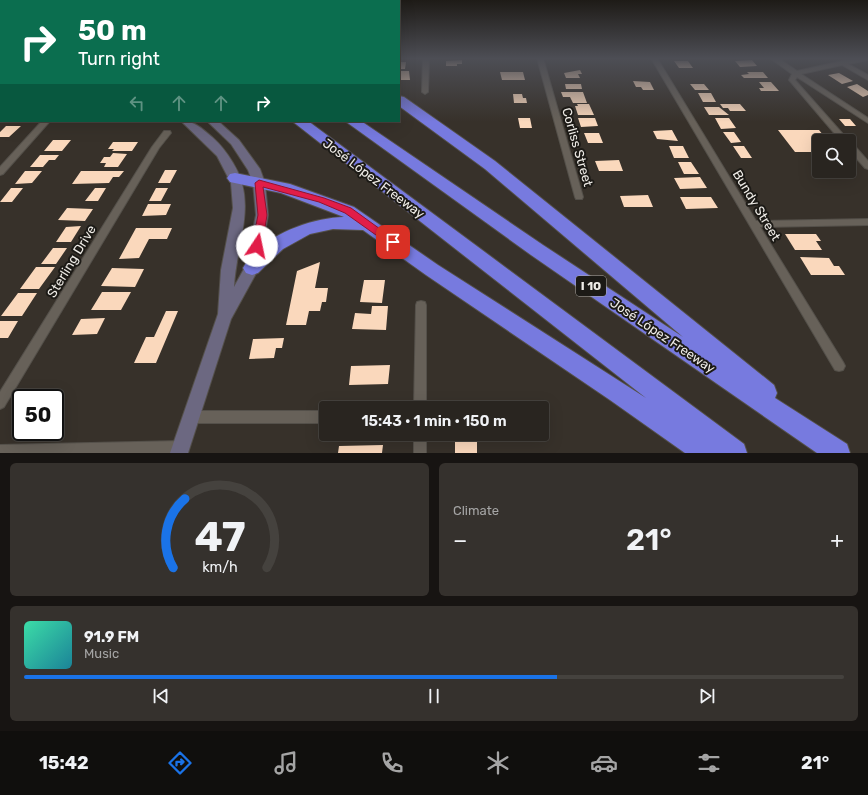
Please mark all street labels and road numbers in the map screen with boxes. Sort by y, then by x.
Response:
street label: Corliss Street [559,106,596,188]
street label: José López Freeway [320,135,427,221]
street label: Bundy Street [730,167,784,243]
street label: Sterling Drive [44,222,100,301]
road number: I 10 [576,276,606,296]
street label: José López Freeway [607,295,718,376]

